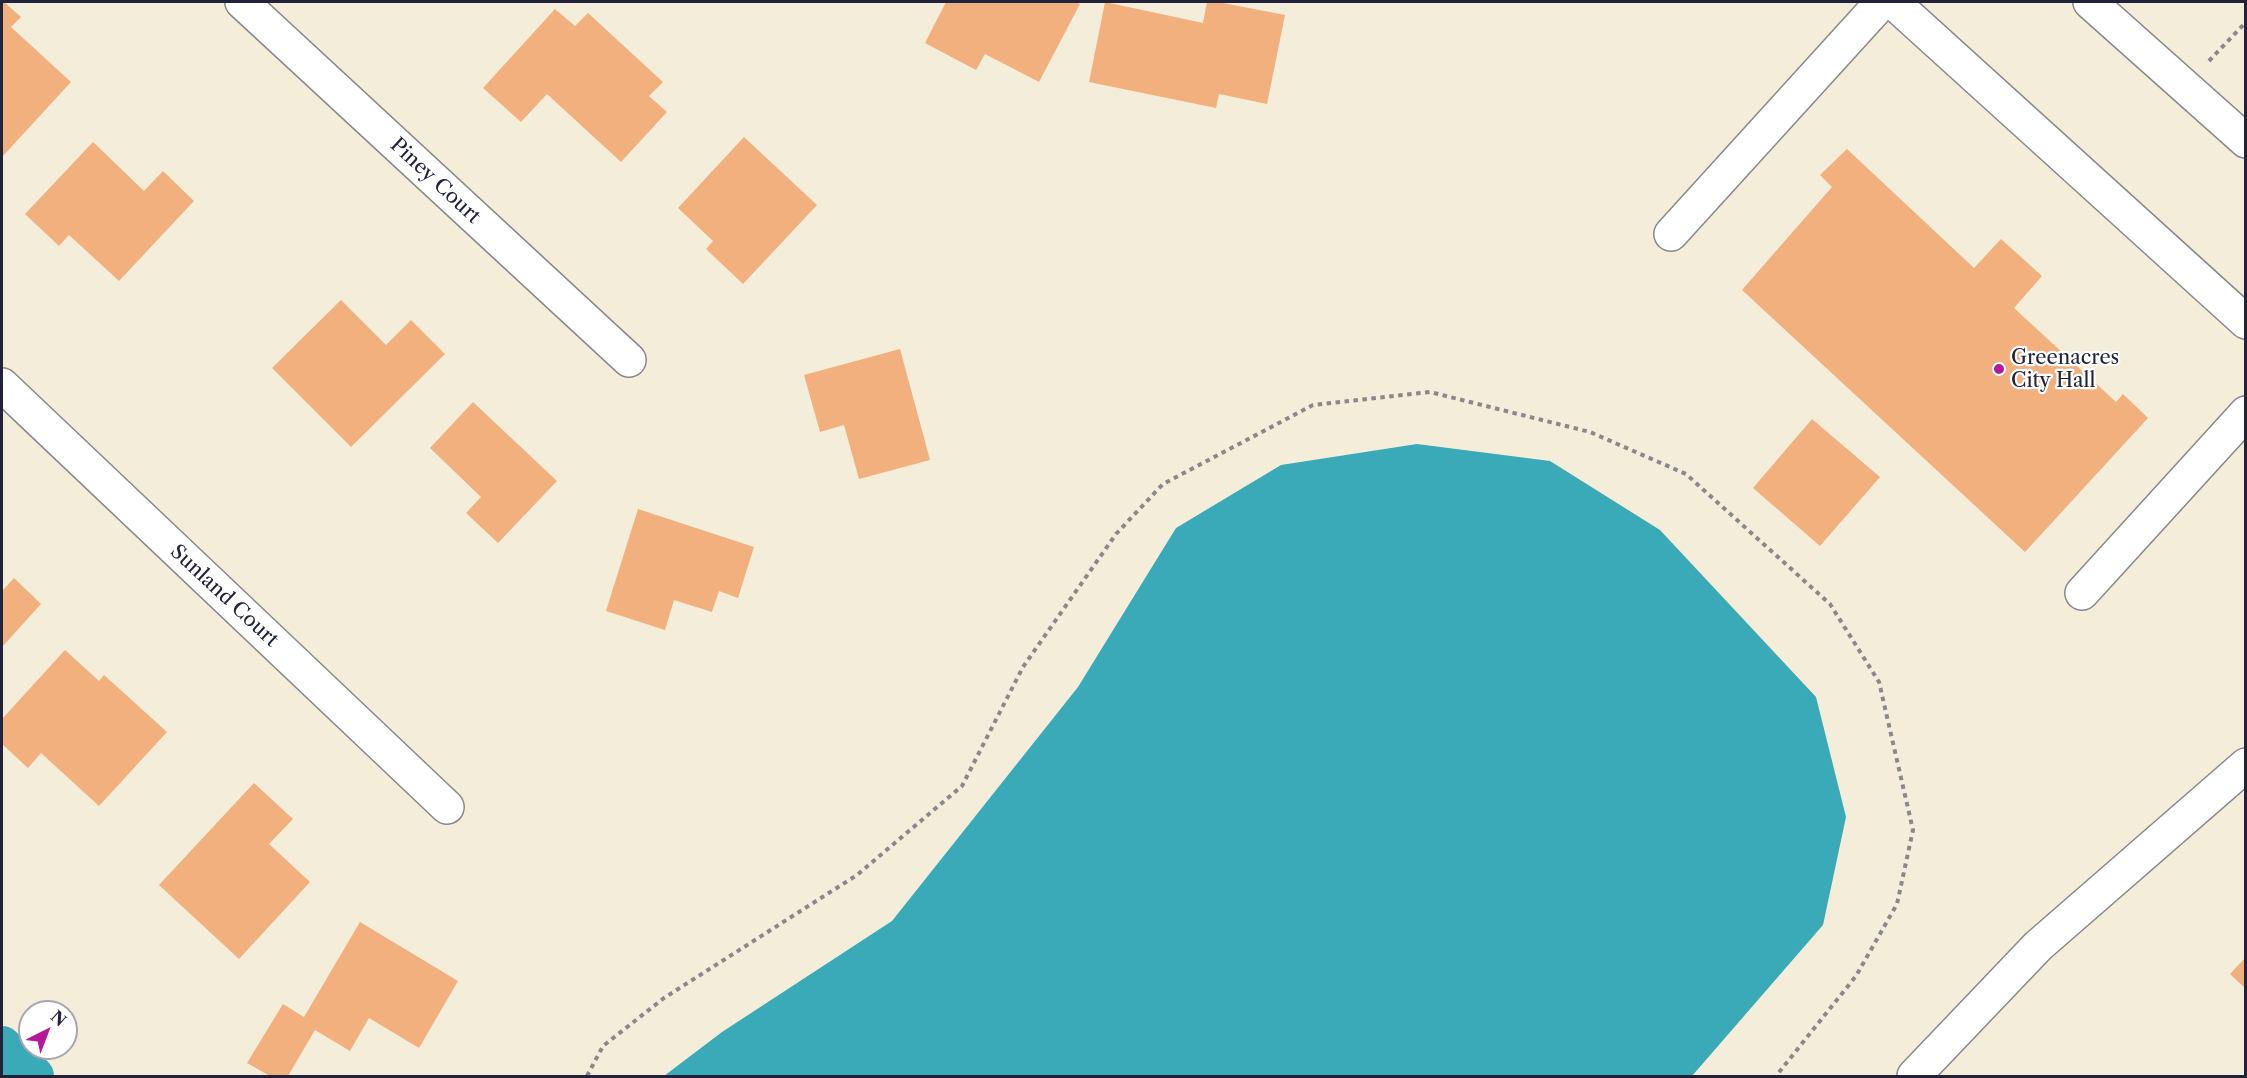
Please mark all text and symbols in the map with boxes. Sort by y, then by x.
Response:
street label: Piney Court [385,133,485,229]
place label: Greenacres City Hall [2011,346,2119,393]
marker: Greenacres City Hall [1992,362,2006,376]
street label: Sunland Court [165,540,283,652]
north arrow [18,1000,78,1060]
text: N [47,1006,71,1030]

